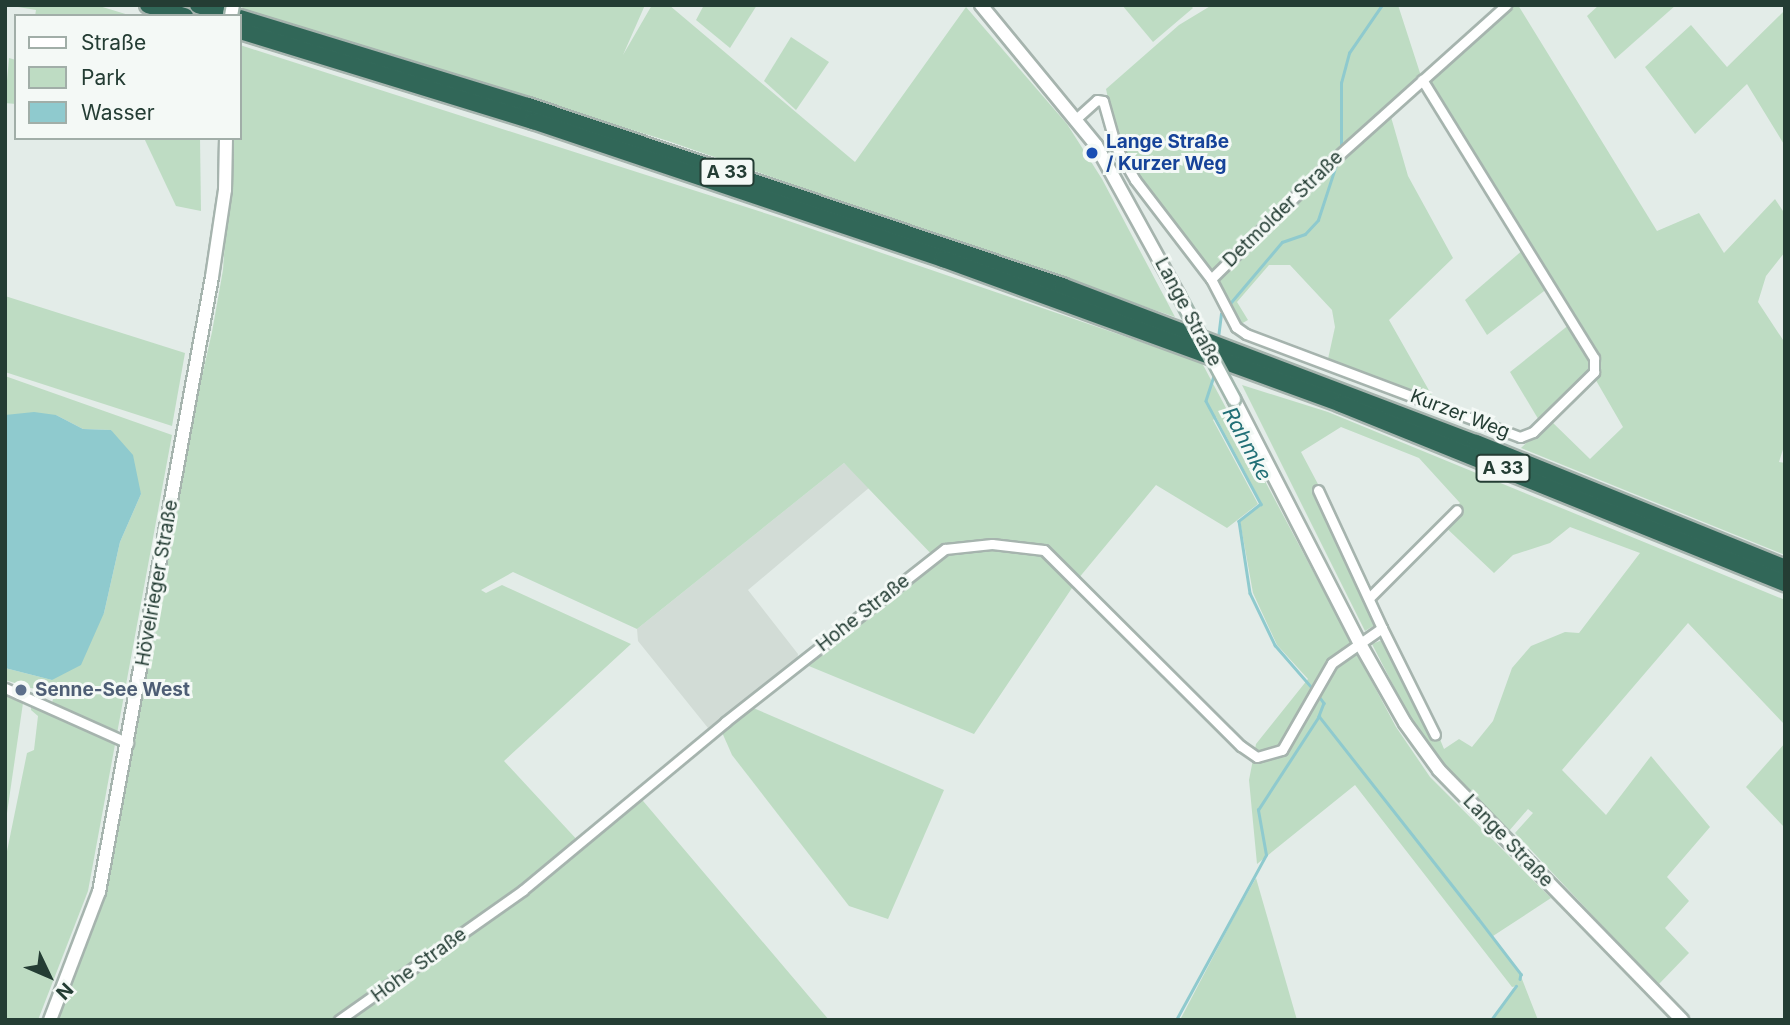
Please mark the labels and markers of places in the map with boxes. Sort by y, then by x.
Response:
place label: Lange Straße / Kurzer Weg [1106,131,1229,175]
marker: Lange Straße / Kurzer Weg [1084,145,1100,161]
place label: Senne-See West [35,679,190,701]
marker: Senne-See West [13,682,29,698]

